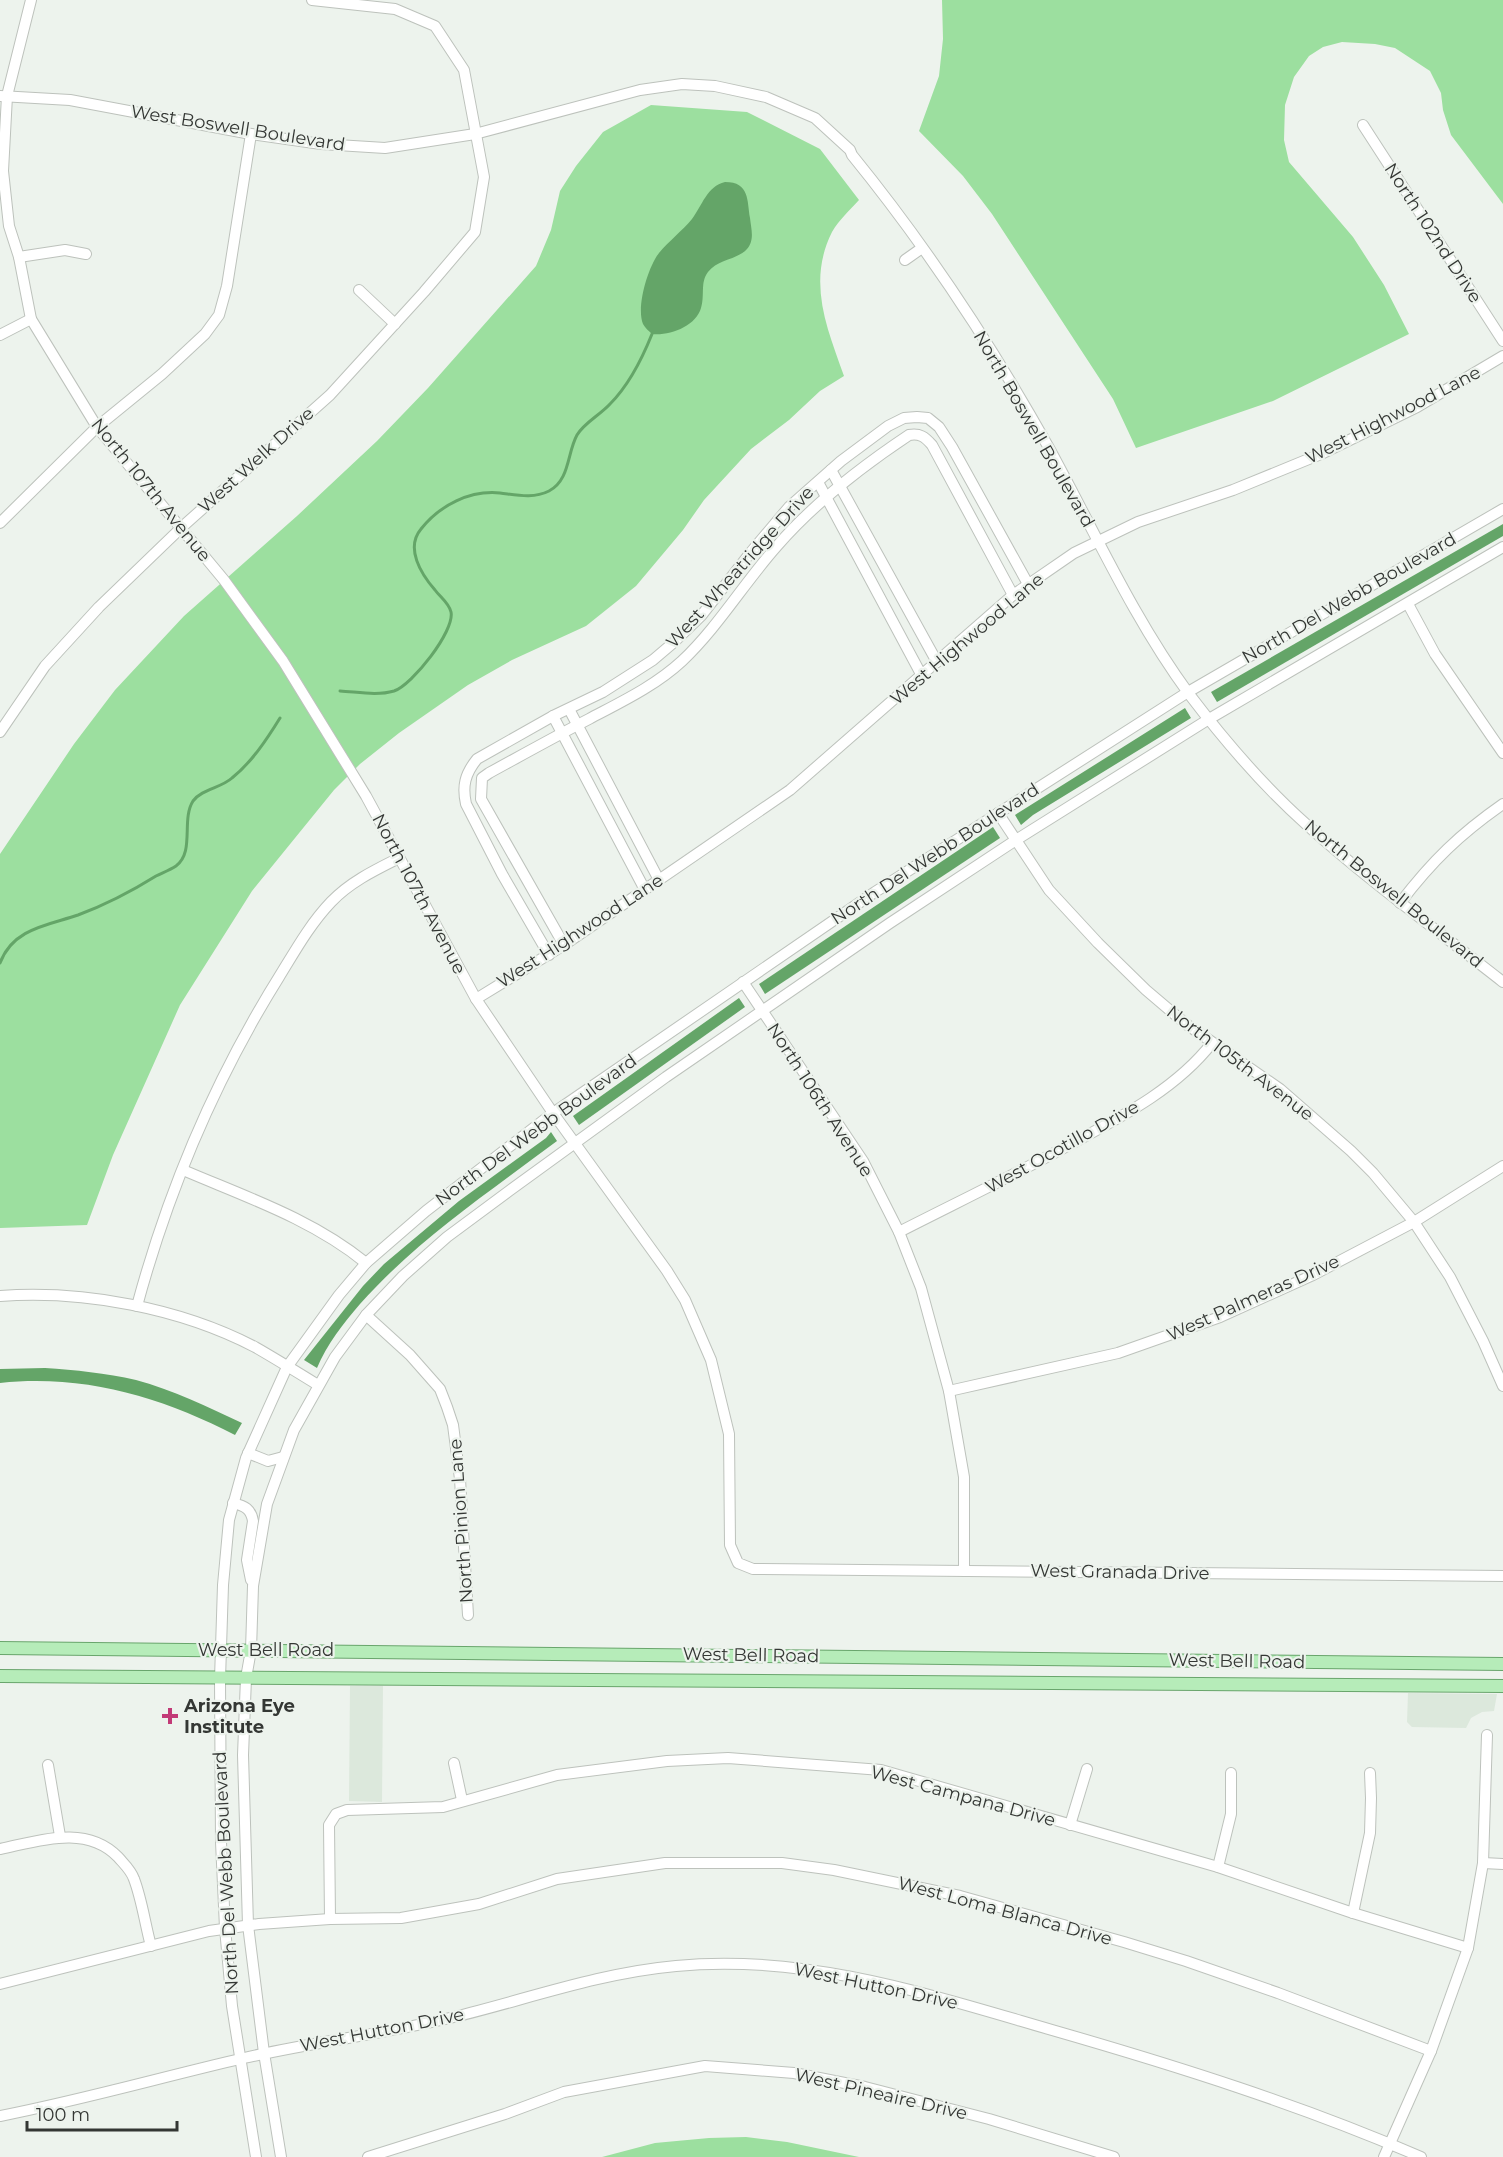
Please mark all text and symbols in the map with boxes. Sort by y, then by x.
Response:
street label: West Boswell Boulevard [129,100,347,156]
street label: North 102nd Drive [1380,159,1487,307]
street label: North Boswell Boulevard [969,327,1099,531]
street label: West Highwood Lane [1302,361,1484,469]
street label: West Welk Drive [194,402,318,518]
street label: North 107th Avenue [86,414,216,566]
street label: West Wheatridge Drive [661,481,819,652]
street label: North Del Webb Boulevard [1238,528,1460,668]
street label: West Highwood Lane [886,568,1048,710]
street label: North Del Webb Boulevard [827,778,1043,930]
street label: North 107th Avenue [367,810,471,978]
street label: North Boswell Boulevard [1300,815,1488,973]
street label: West Highwood Lane [493,869,667,993]
street label: North 105th Avenue [1162,1001,1318,1126]
street label: North 106th Avenue [762,1019,878,1181]
street label: North Del Webb Boulevard [431,1050,641,1210]
street label: West Ocotillo Drive [981,1096,1143,1198]
street label: West Palmeras Drive [1163,1250,1343,1346]
street label: North Pinion Lane [444,1438,478,1604]
street label: West Granada Drive [1030,1559,1210,1585]
street label: West Bell Road [198,1639,334,1661]
street label: West Bell Road [683,1643,819,1667]
street label: West Bell Road [1169,1649,1305,1673]
place label: Arizona Eye Institute [183,1695,295,1738]
marker: Arizona Eye Institute [161,1707,179,1725]
street label: North Del Webb Boulevard [209,1751,243,1995]
street label: West Campana Drive [868,1761,1058,1831]
street label: West Loma Blanca Drive [896,1872,1115,1950]
street label: West Hutton Drive [792,1958,960,2014]
street label: West Hutton Drive [298,2003,466,2057]
street label: West Pineaire Drive [793,2063,970,2125]
scale bar [27,2094,177,2132]
text: 100 m [36,2104,90,2126]

